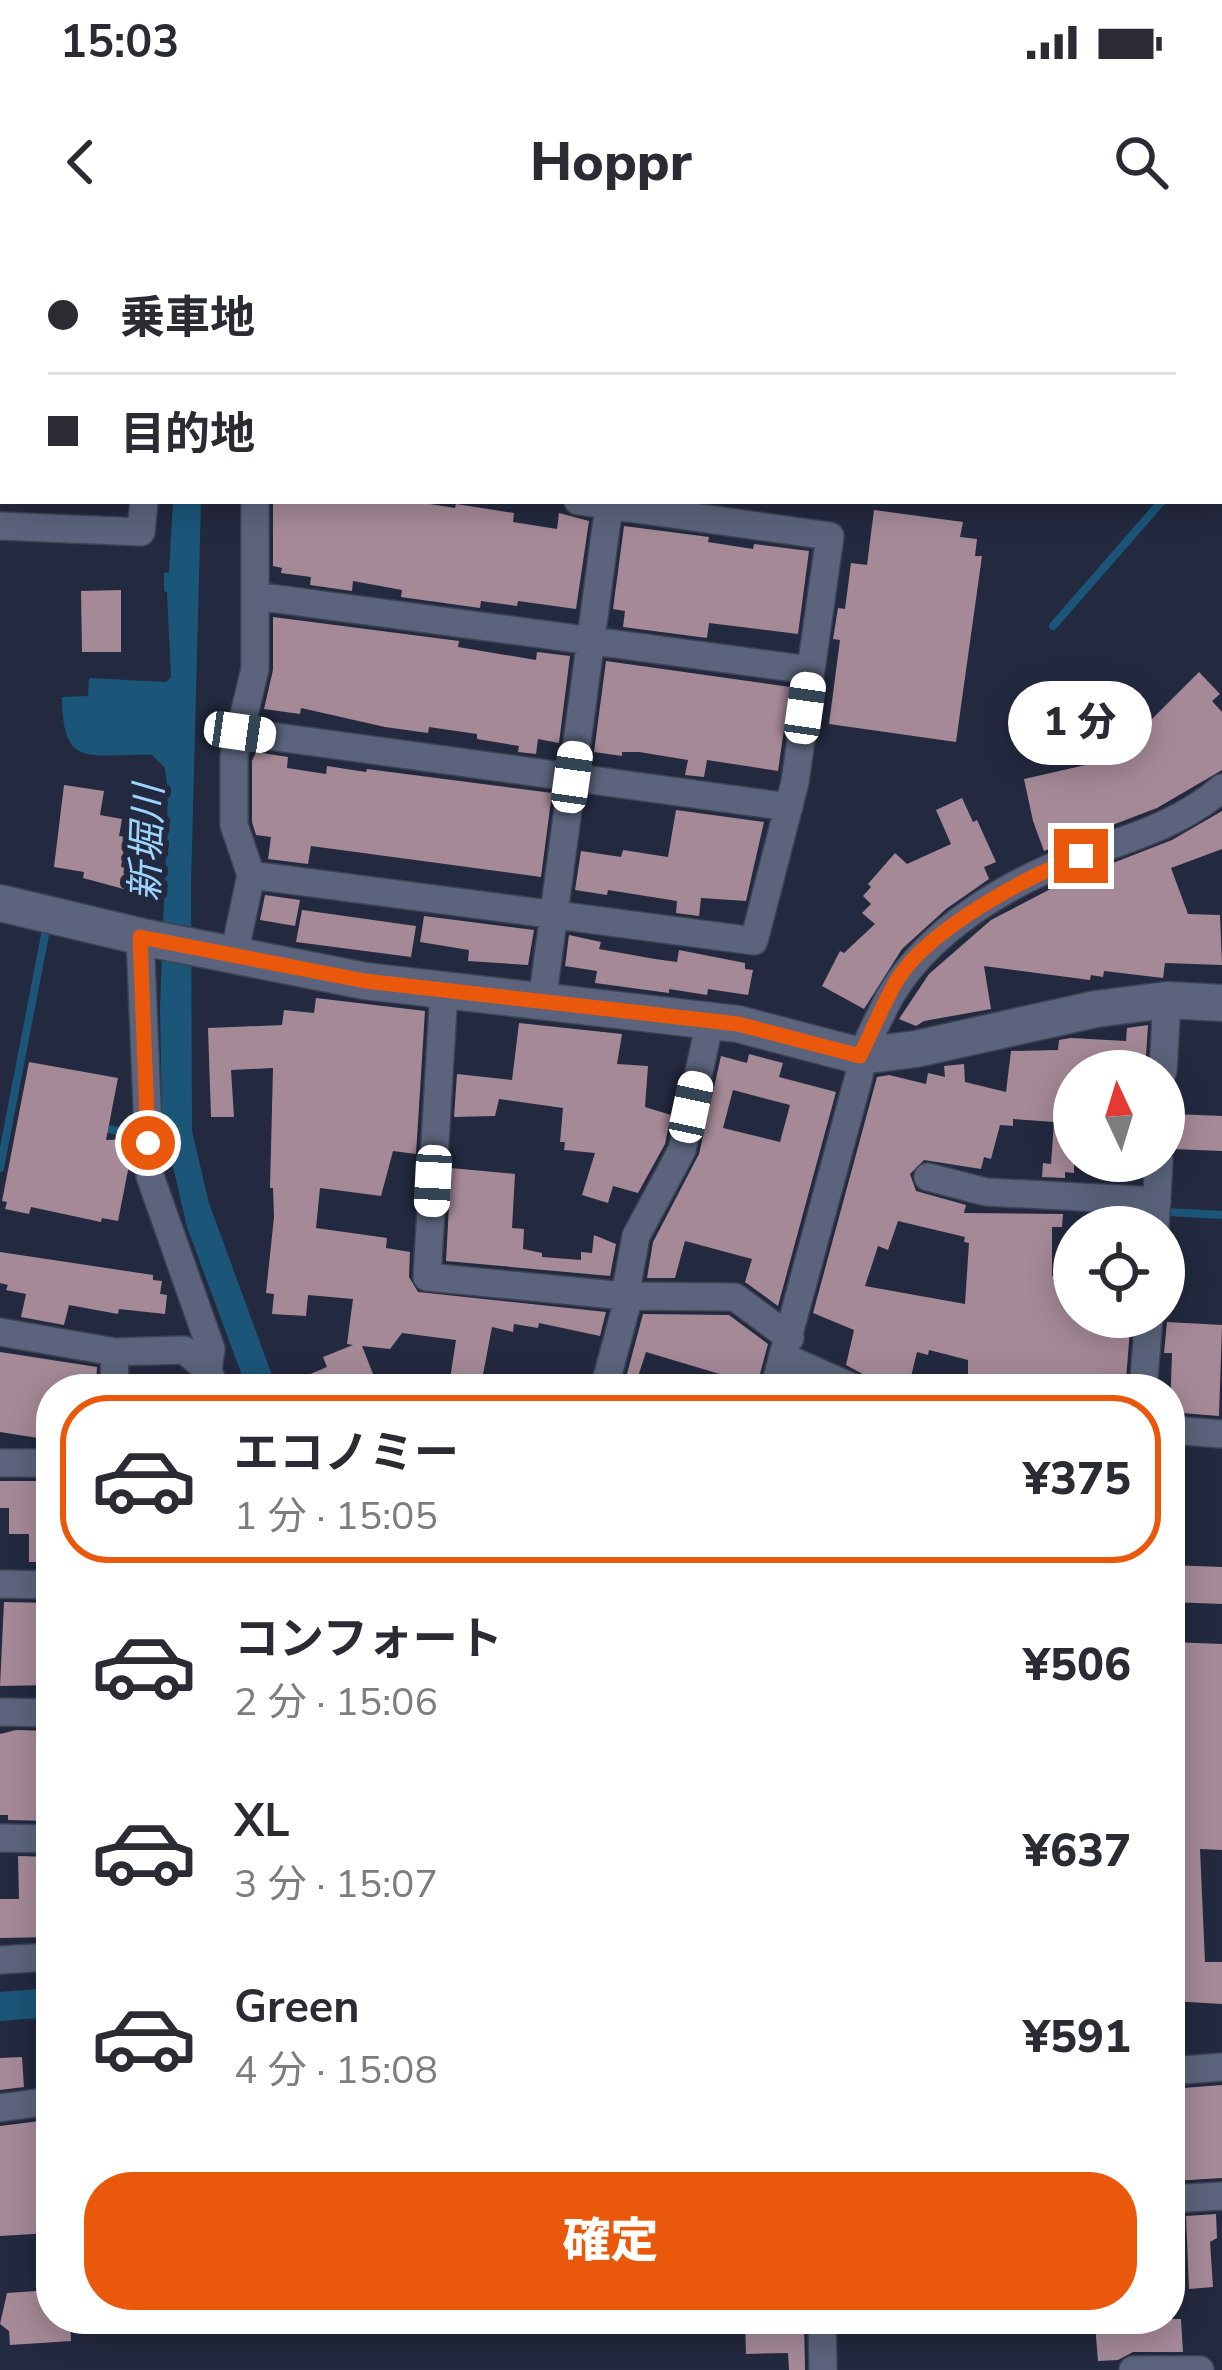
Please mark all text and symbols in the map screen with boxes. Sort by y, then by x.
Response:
text: 15:03 [60,12,179,73]
text: Hoppr [530,125,692,199]
icon: back [48,129,114,195]
icon: search [1108,129,1174,195]
text: 乗車地 [120,288,255,349]
text: 目的地 [120,404,255,465]
car [782,670,828,746]
callout: 1 分 [1009,682,1153,766]
text: 1 分 [1043,696,1117,749]
car [202,709,278,755]
car [549,739,595,815]
water label: 新堀川 [119,780,176,902]
route end [1054,829,1108,883]
north arrow [1053,1050,1185,1182]
map controls [1053,1050,1185,1338]
car [666,1068,716,1146]
route start [121,1116,175,1170]
car [413,1144,453,1218]
button: locate [1053,1206,1185,1338]
text: エコノミー [234,1423,459,1484]
icon: car [90,1425,198,1533]
text: ¥375 [1023,1449,1131,1510]
text: 1 分 · 15:05 [234,1490,438,1543]
text: コンフォート [234,1609,503,1670]
icon: car [90,1611,198,1719]
text: ¥506 [1023,1635,1131,1696]
text: 2 分 · 15:06 [234,1676,438,1729]
text: XL [234,1791,290,1852]
icon: car [90,1797,198,1905]
text: ¥637 [1023,1821,1131,1882]
text: 3 分 · 15:07 [234,1858,438,1911]
text: Green [234,1977,360,2038]
icon: car [90,1983,198,2091]
text: ¥591 [1023,2007,1131,2068]
text: 4 分 · 15:08 [234,2044,438,2097]
button: 確定 [84,2172,1137,2310]

